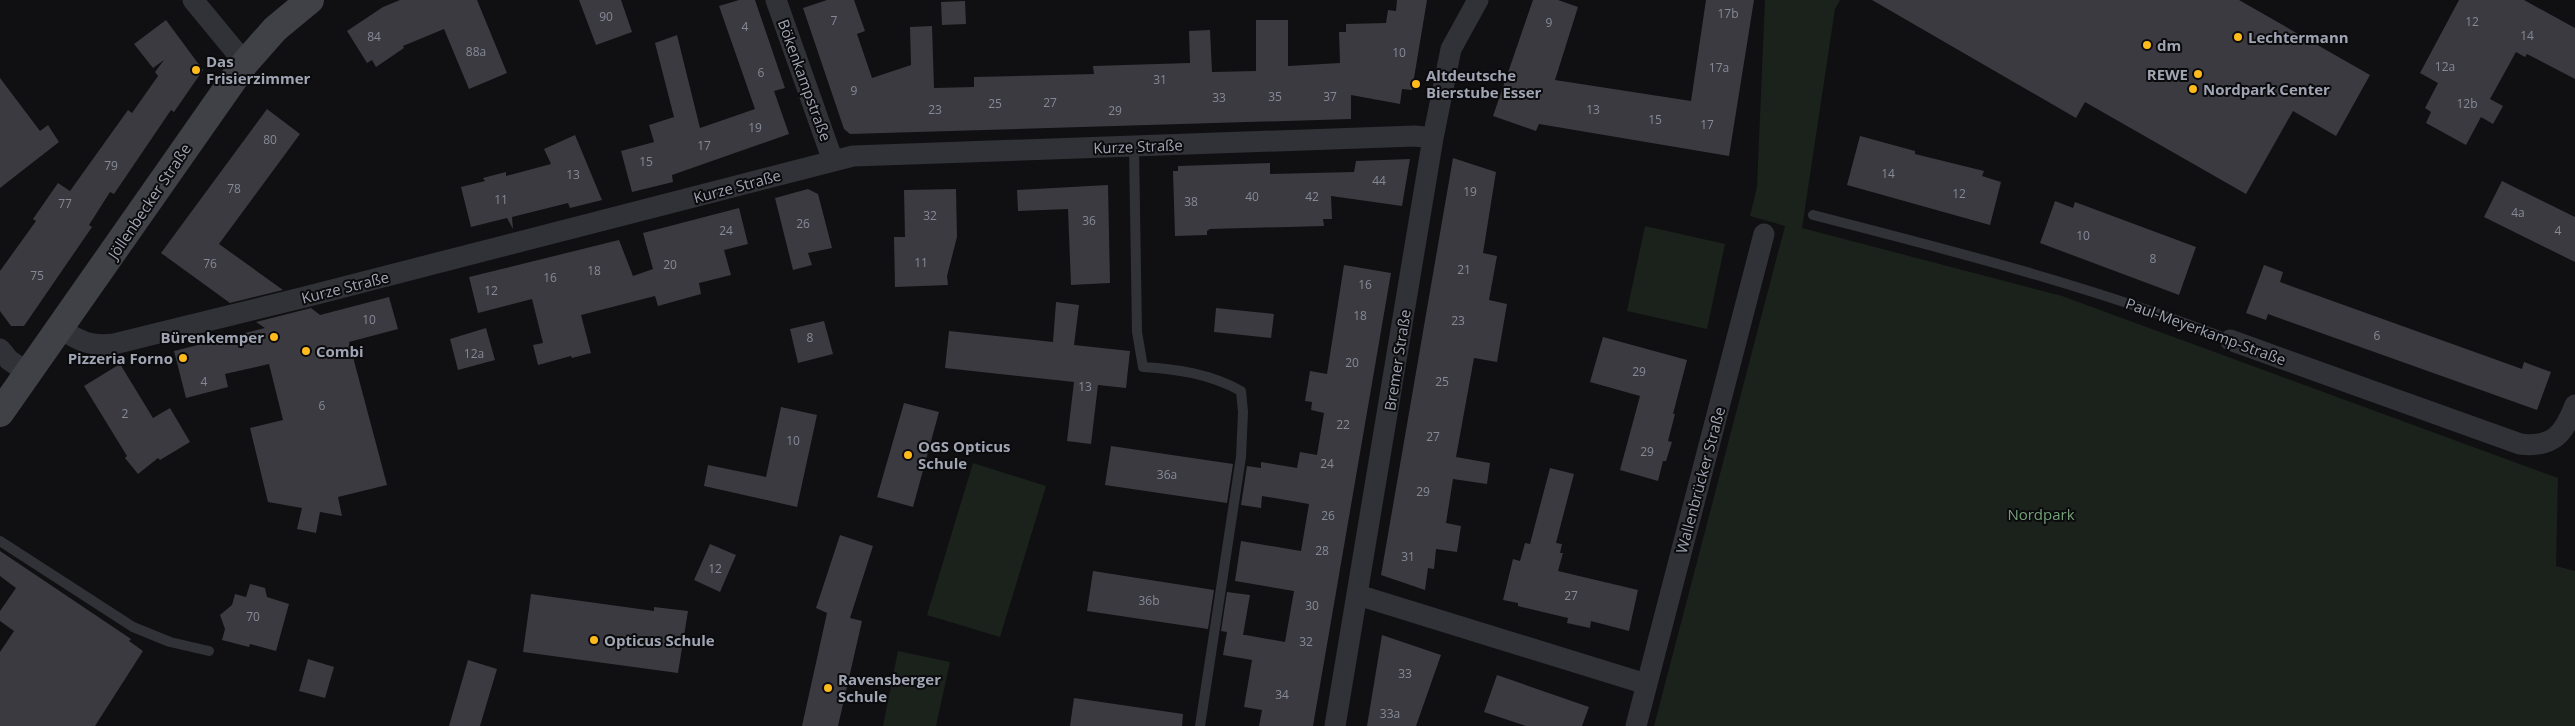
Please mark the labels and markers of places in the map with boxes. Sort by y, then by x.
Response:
place label: Lechtermann [2248,27,2349,47]
marker: Lechtermann [2232,31,2244,43]
place label: dm [2157,35,2181,55]
marker: dm [2141,39,2153,51]
place label: Das Frisierzimmer [206,51,311,88]
marker: Das Frisierzimmer [190,64,202,76]
place label: REWE [2147,64,2188,84]
place label: Altdeutsche Bierstube Esser [1426,65,1542,102]
marker: REWE [2192,68,2204,80]
marker: Altdeutsche Bierstube Esser [1410,78,1422,90]
place label: Nordpark Center [2203,79,2330,99]
marker: Nordpark Center [2187,83,2199,95]
place label: Bürenkemper [160,327,264,347]
marker: Bürenkemper [268,331,280,343]
place label: Combi [316,341,364,361]
marker: Combi [300,345,312,357]
place label: Pizzeria Forno [68,348,173,368]
marker: Pizzeria Forno [177,352,189,364]
place label: OGS Opticus Schule [918,436,1011,473]
marker: OGS Opticus Schule [902,449,914,461]
place label: Opticus Schule [604,630,715,650]
marker: Opticus Schule [588,634,600,646]
place label: Ravensberger Schule [838,669,941,706]
marker: Ravensberger Schule [822,682,834,694]

